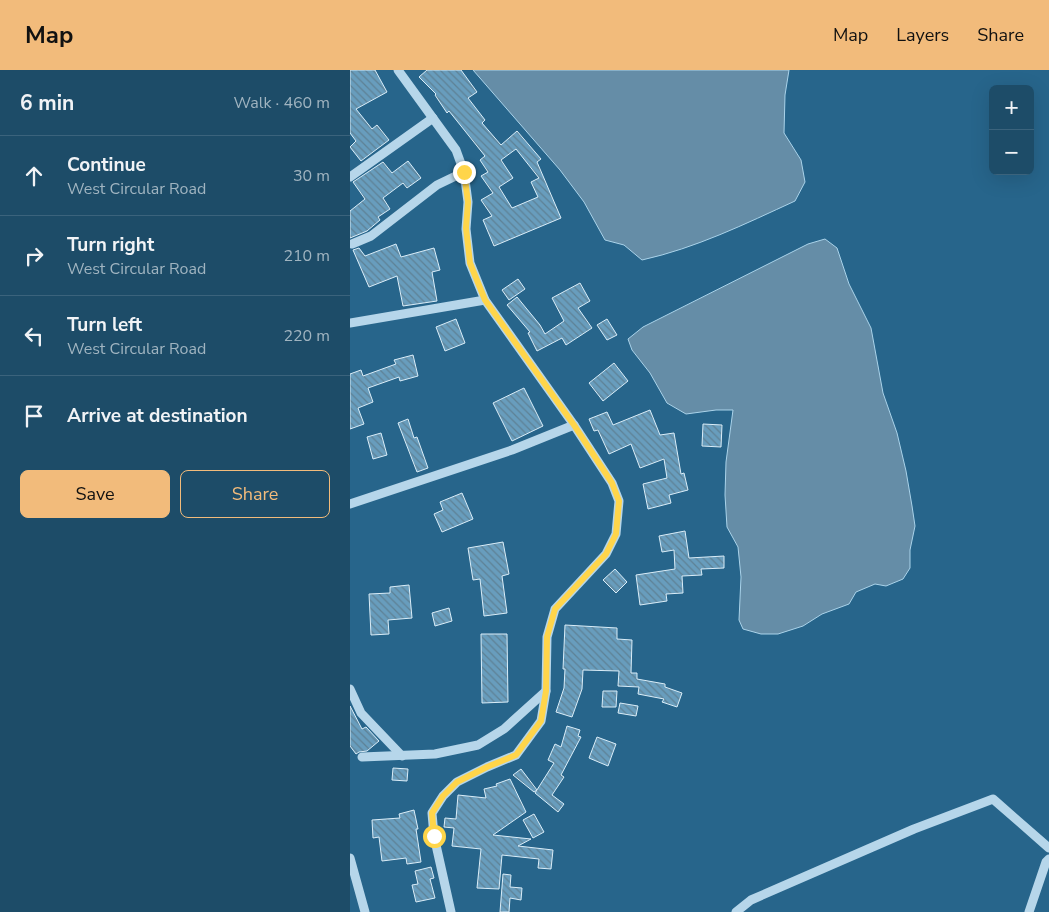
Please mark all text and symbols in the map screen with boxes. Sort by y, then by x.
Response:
text: Map [25,19,73,51]
text: Map [833,23,868,47]
text: Layers [896,23,949,47]
text: Share [977,23,1024,47]
map controls [989,85,1034,175]
button: + [989,85,1034,130]
text: 6 min [20,89,74,117]
text: Walk · 460 m [234,92,330,114]
button: − [989,130,1034,175]
text: Continue [67,152,146,178]
route end [453,161,476,184]
icon: ahead [20,162,48,190]
text: 30 m [293,165,330,187]
text: West Circular Road [67,178,206,200]
text: Turn right [67,232,154,258]
icon: right [20,242,48,270]
text: 210 m [283,245,330,267]
text: West Circular Road [67,258,206,280]
text: Turn left [67,312,142,338]
icon: left [20,322,48,350]
text: 220 m [283,325,330,347]
text: West Circular Road [67,338,206,360]
icon: arrive [20,402,48,430]
text: Arrive at destination [67,403,248,429]
button: Save [20,470,170,518]
button: Share [180,470,330,518]
route start [423,825,446,848]

